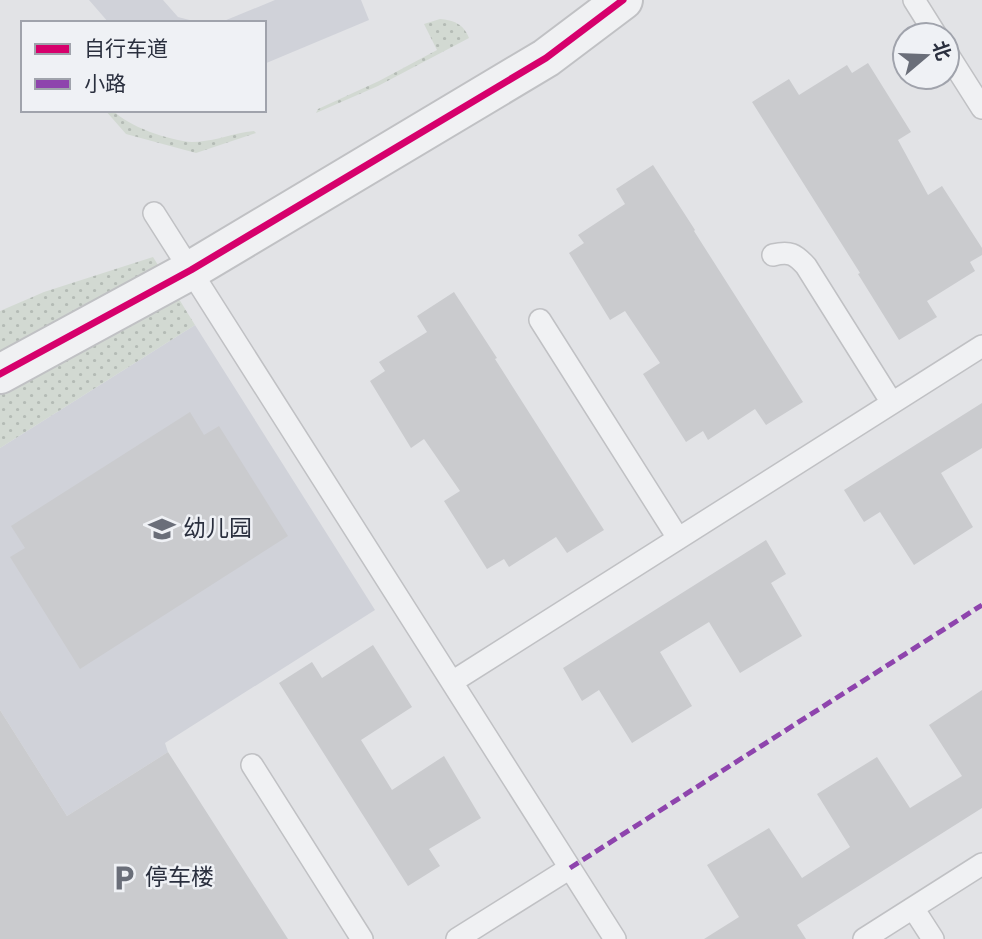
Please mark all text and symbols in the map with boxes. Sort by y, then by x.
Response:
legend [21,21,266,112]
north arrow [891,21,961,91]
text: 自行车道 [84,37,168,62]
text: 北 [928,38,955,63]
text: 小路 [84,72,126,97]
school or university icon: 幼儿园 [147,514,177,544]
place label: 幼儿园 [183,515,252,543]
parking icon: 停车楼 [109,863,139,893]
place label: 停车楼 [145,864,214,892]

